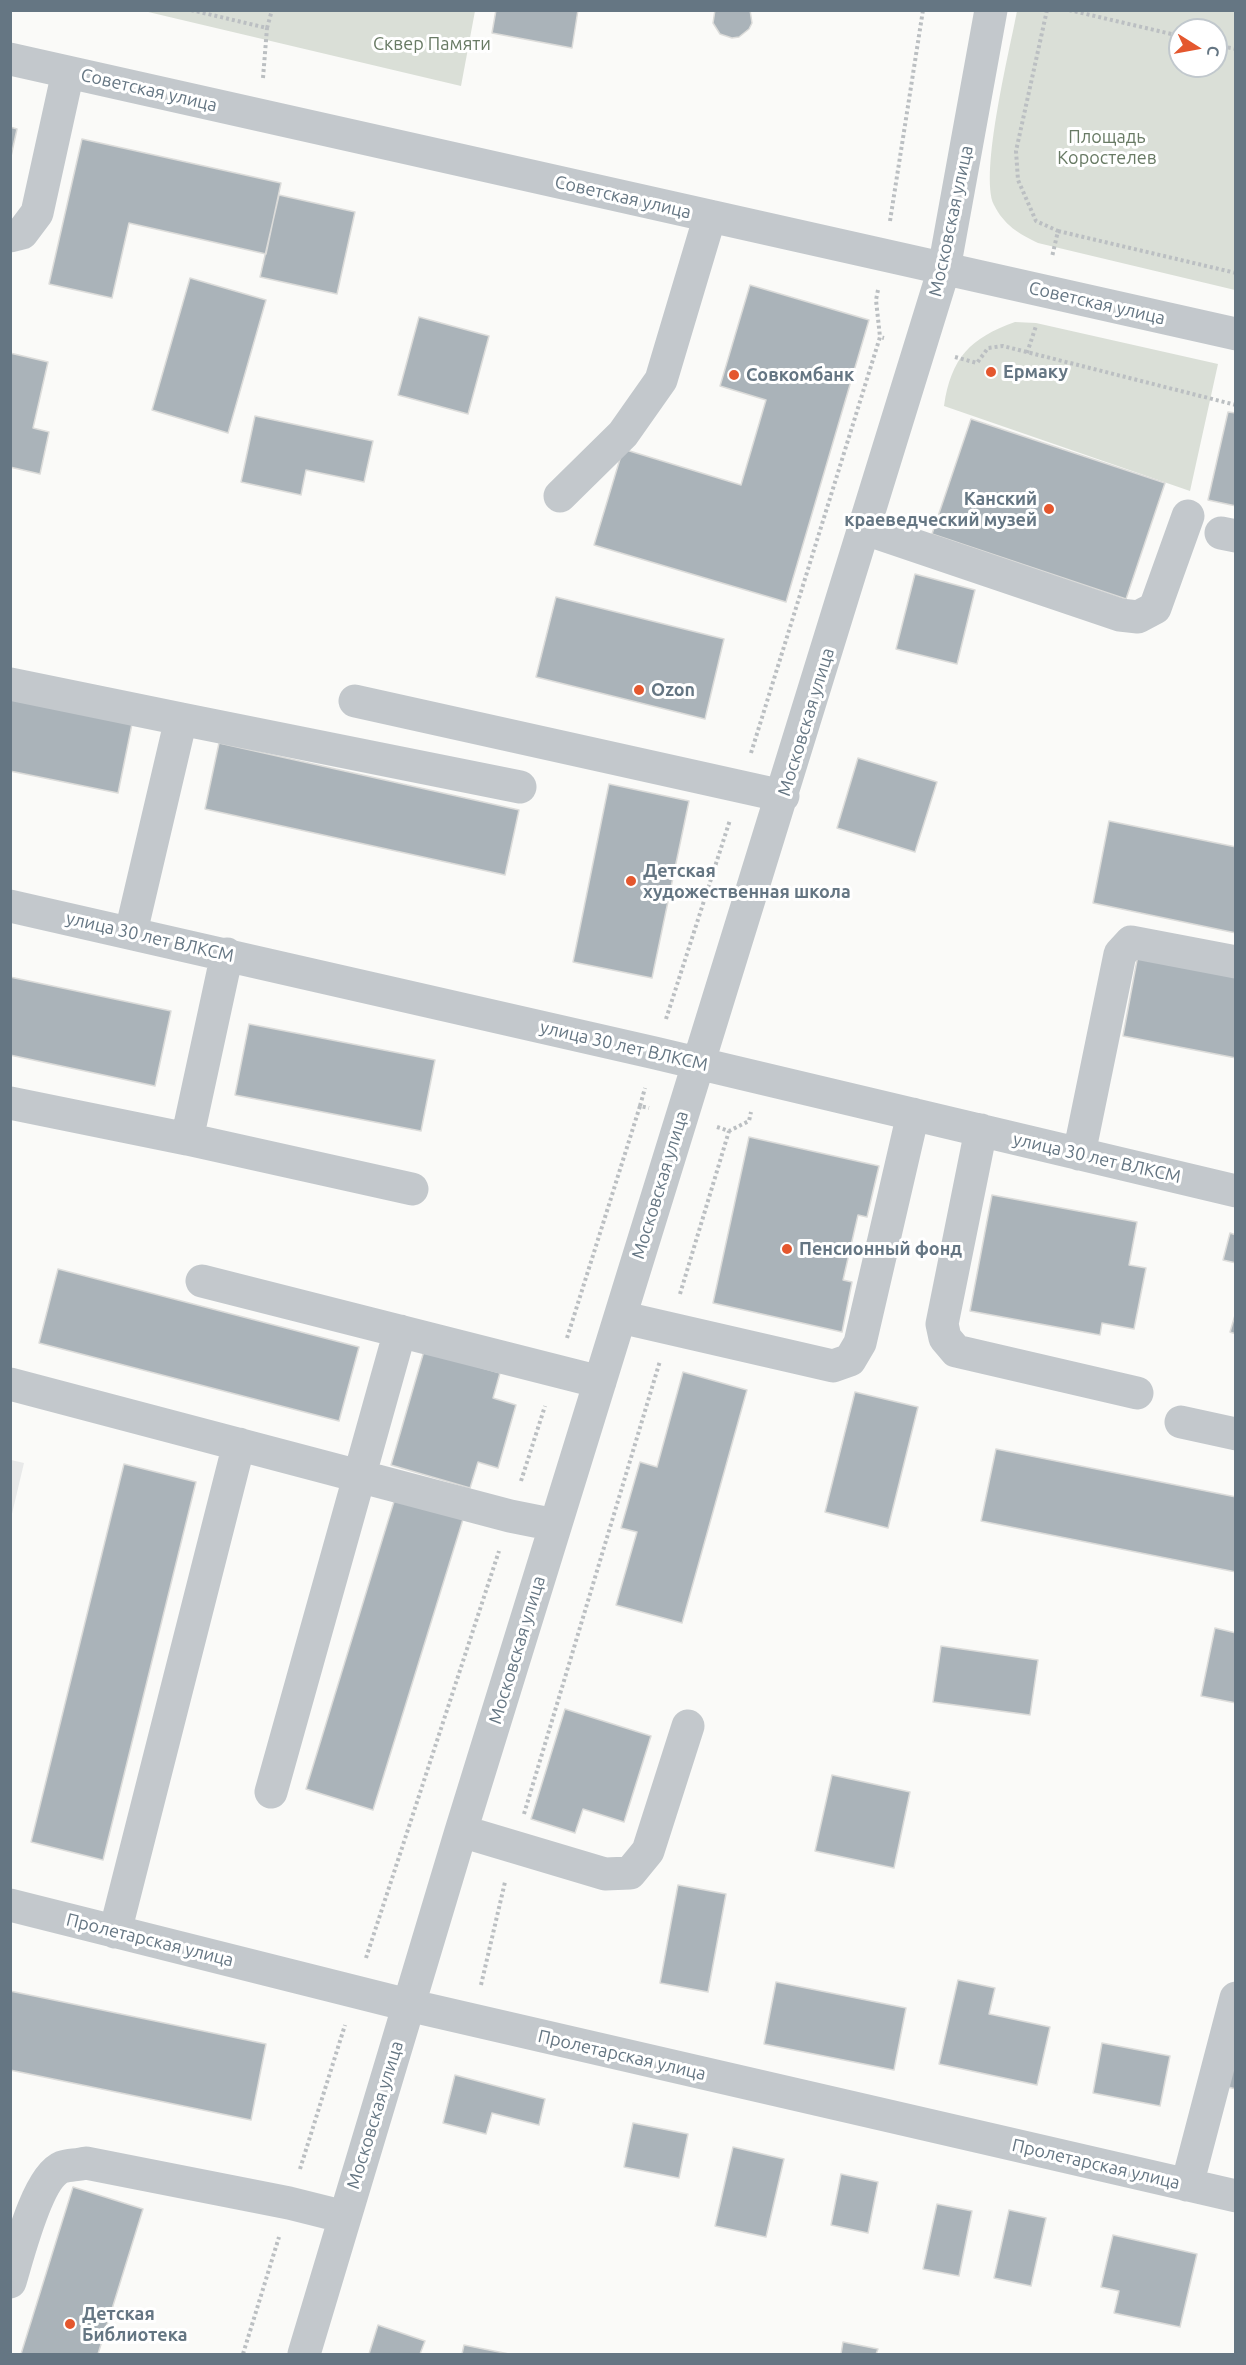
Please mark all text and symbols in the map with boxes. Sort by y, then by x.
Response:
north arrow [1168,18,1228,78]
park label: Сквер Памяти [373,33,491,55]
text: С [1204,44,1224,58]
street label: Советская улица [79,64,219,116]
park label: Площадь Коростелев [1057,126,1157,168]
street label: Московская улица [924,144,978,298]
street label: Советская улица [553,171,693,223]
street label: Советская улица [1027,277,1167,329]
place label: Ермаку [1003,361,1068,383]
place label: Совкомбанк [746,364,854,386]
marker: Ермаку [984,365,998,379]
marker: Совкомбанк [727,368,741,382]
place label: Канский краеведческий музей [844,488,1037,530]
marker: Канский краеведческий музей [1042,502,1056,516]
street label: Московская улица [773,645,839,799]
place label: Ozon [651,679,695,701]
marker: Ozon [632,683,646,697]
place label: Детская художественная школа [643,860,851,902]
marker: Детская художественная школа [624,874,638,888]
street label: улица 30 лет ВЛКСМ [64,907,236,967]
street label: улица 30 лет ВЛКСМ [538,1016,710,1076]
street label: Московская улица [627,1108,693,1262]
street label: улица 30 лет ВЛКСМ [1011,1128,1183,1188]
place label: Пенсионный фонд [799,1238,962,1260]
marker: Пенсионный фонд [780,1242,794,1256]
street label: Московская улица [484,1573,550,1727]
street label: Пролетарская улица [64,1909,236,1971]
street label: Пролетарская улица [536,2025,708,2085]
street label: Московская улица [342,2038,408,2192]
street label: Пролетарская улица [1010,2134,1182,2194]
place label: Детская Библиотека [82,2303,188,2346]
marker: Детская Библиотека [63,2317,77,2331]

